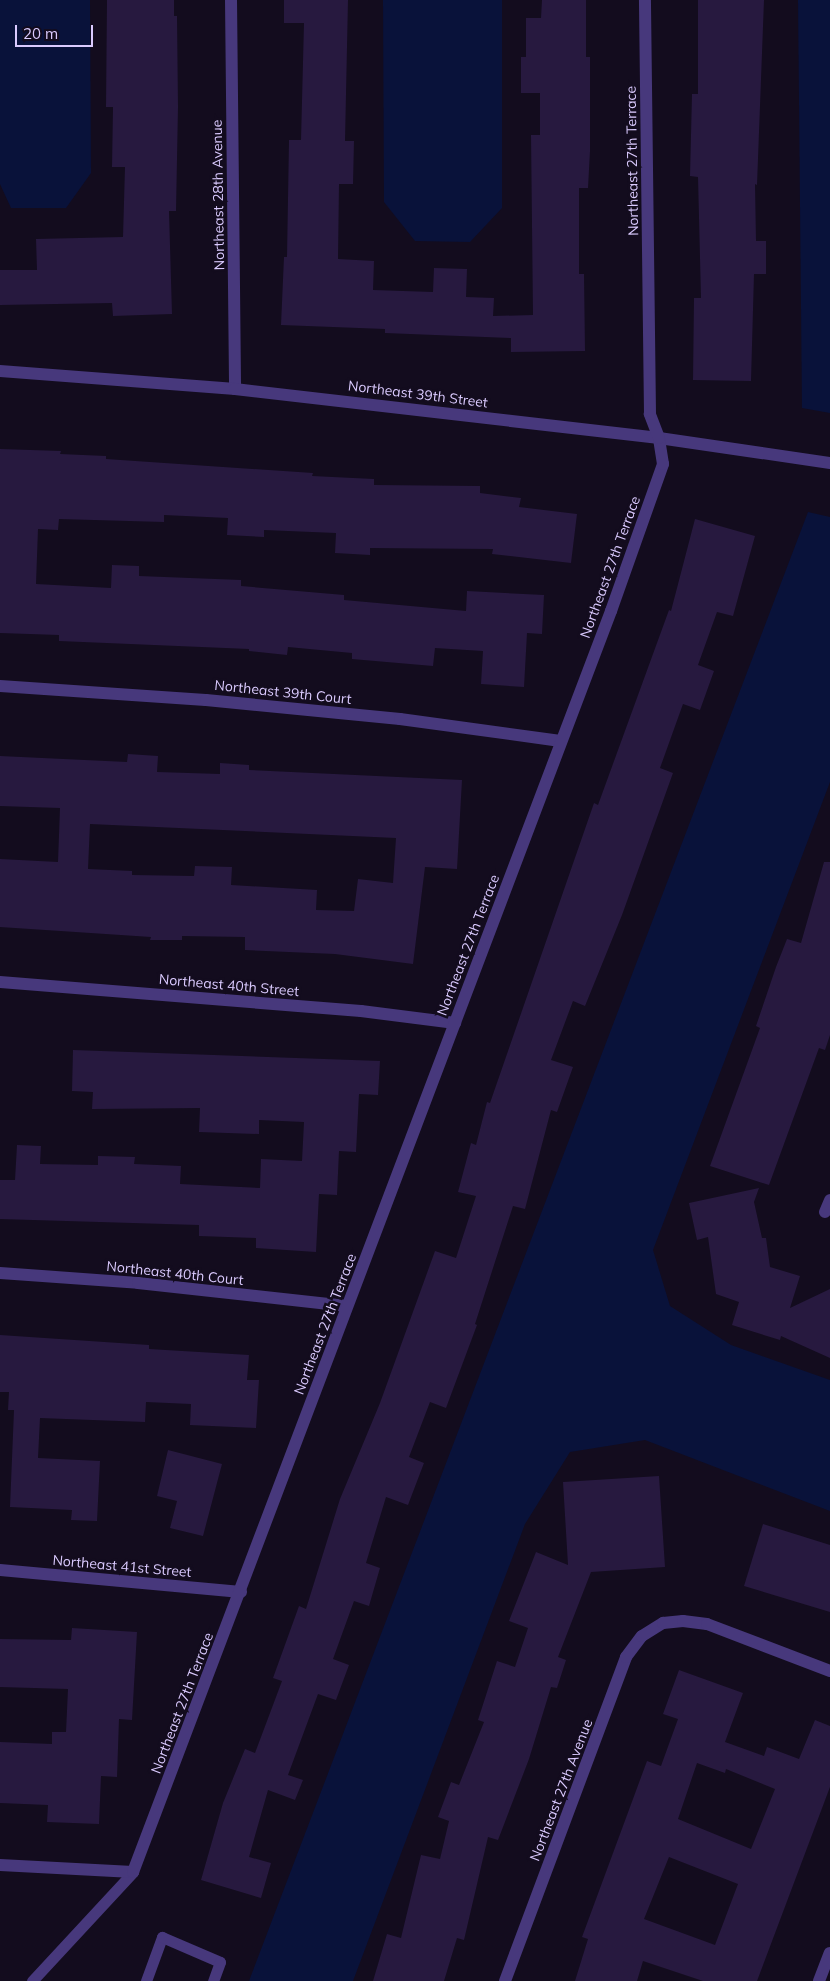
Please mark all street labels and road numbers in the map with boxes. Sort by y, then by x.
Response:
street label: Northeast 27th Terrace [622,86,642,236]
street label: Northeast 28th Avenue [208,119,228,271]
street label: Northeast 39th Street [347,377,489,411]
street label: Northeast 27th Terrace [576,494,644,640]
street label: Northeast 39th Court [214,676,352,708]
street label: Northeast 27th Terrace [433,872,503,1018]
street label: Northeast 40th Street [158,970,300,1000]
street label: Northeast 27th Terrace [290,1251,360,1397]
street label: Northeast 40th Court [106,1257,244,1289]
street label: Northeast 41st Street [52,1552,192,1580]
street label: Northeast 27th Terrace [147,1630,217,1776]
street label: Northeast 27th Avenue [526,1717,596,1863]

